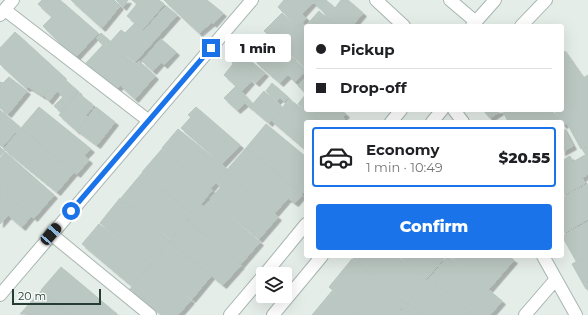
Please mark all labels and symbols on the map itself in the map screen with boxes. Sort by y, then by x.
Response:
callout: 1 min [225,34,291,62]
route end [202,39,220,57]
route start [62,202,80,220]
car [39,221,63,247]
scale bar [12,287,101,306]

